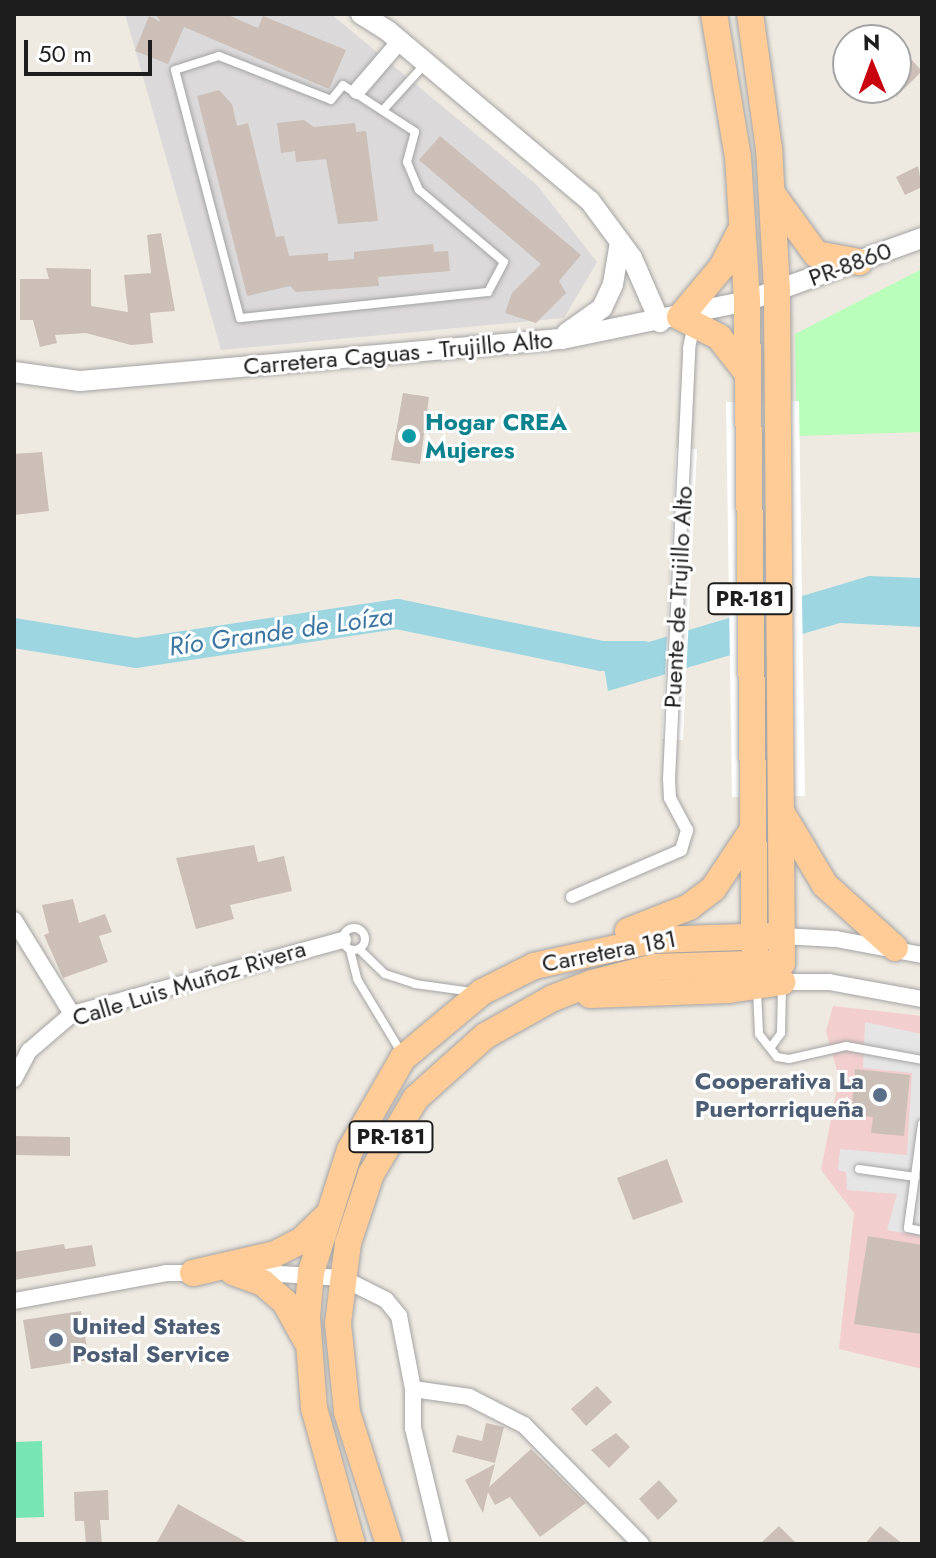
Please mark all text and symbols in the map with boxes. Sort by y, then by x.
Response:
scale bar [28,24,156,74]
north arrow [832,24,912,104]
text: N [863,26,881,58]
text: 50 m [38,36,92,71]
street label: PR-8860 [805,236,895,292]
street label: Carretera Caguas - Trujillo Alto [242,325,554,381]
place label: Hogar CREA Mujeres [425,408,567,464]
marker: Hogar CREA Mujeres [400,427,418,445]
street label: Puente de Trujillo Alto [658,485,698,709]
road number: PR-181 [706,581,794,617]
water label: Río Grande de Loíza [167,601,395,663]
street label: Carretera 181 [539,924,679,978]
street label: Calle Luis Muñoz Rivera [69,934,309,1032]
place label: Cooperativa La Puertorriqueña [695,1067,864,1123]
marker: Cooperativa La Puertorriqueña [871,1086,889,1104]
road number: PR-181 [347,1119,435,1155]
place label: United States Postal Service [72,1312,230,1368]
marker: United States Postal Service [47,1331,65,1349]

